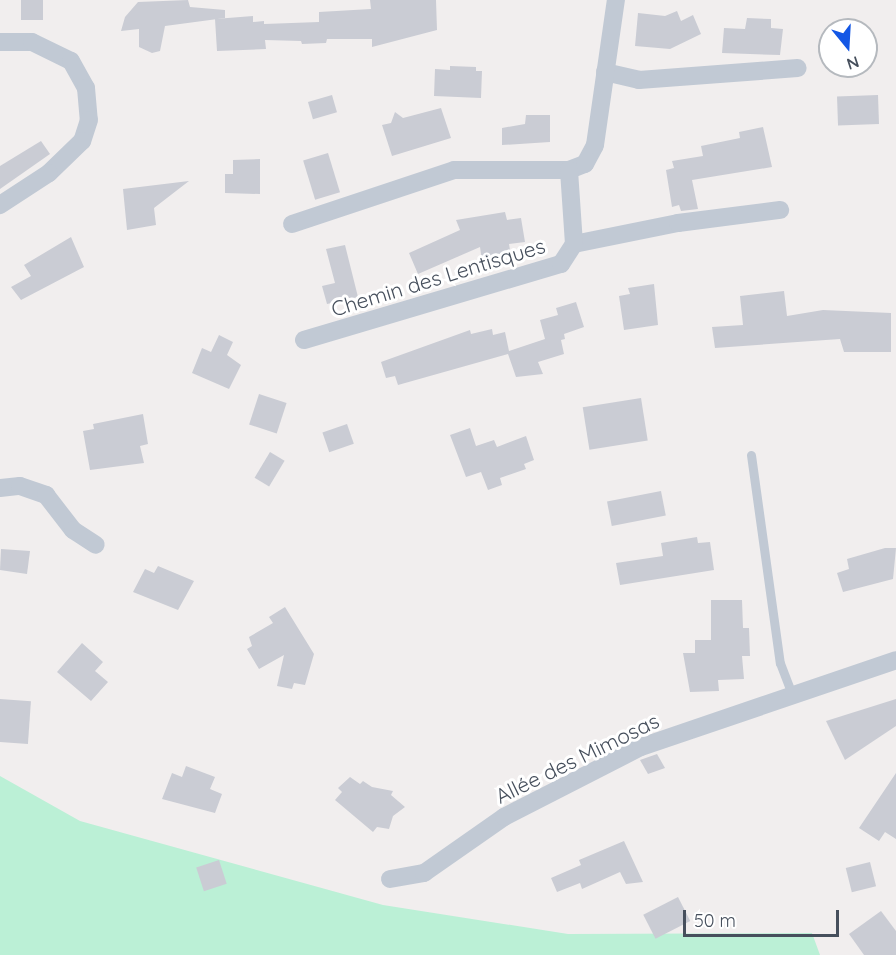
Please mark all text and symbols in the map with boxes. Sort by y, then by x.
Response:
north arrow [818,18,878,78]
text: N [844,52,862,75]
street label: Chemin des Lentisques [328,232,548,322]
street label: Allée des Mimosas [491,707,663,809]
scale bar [686,898,842,936]
text: 50 m [694,909,736,932]

